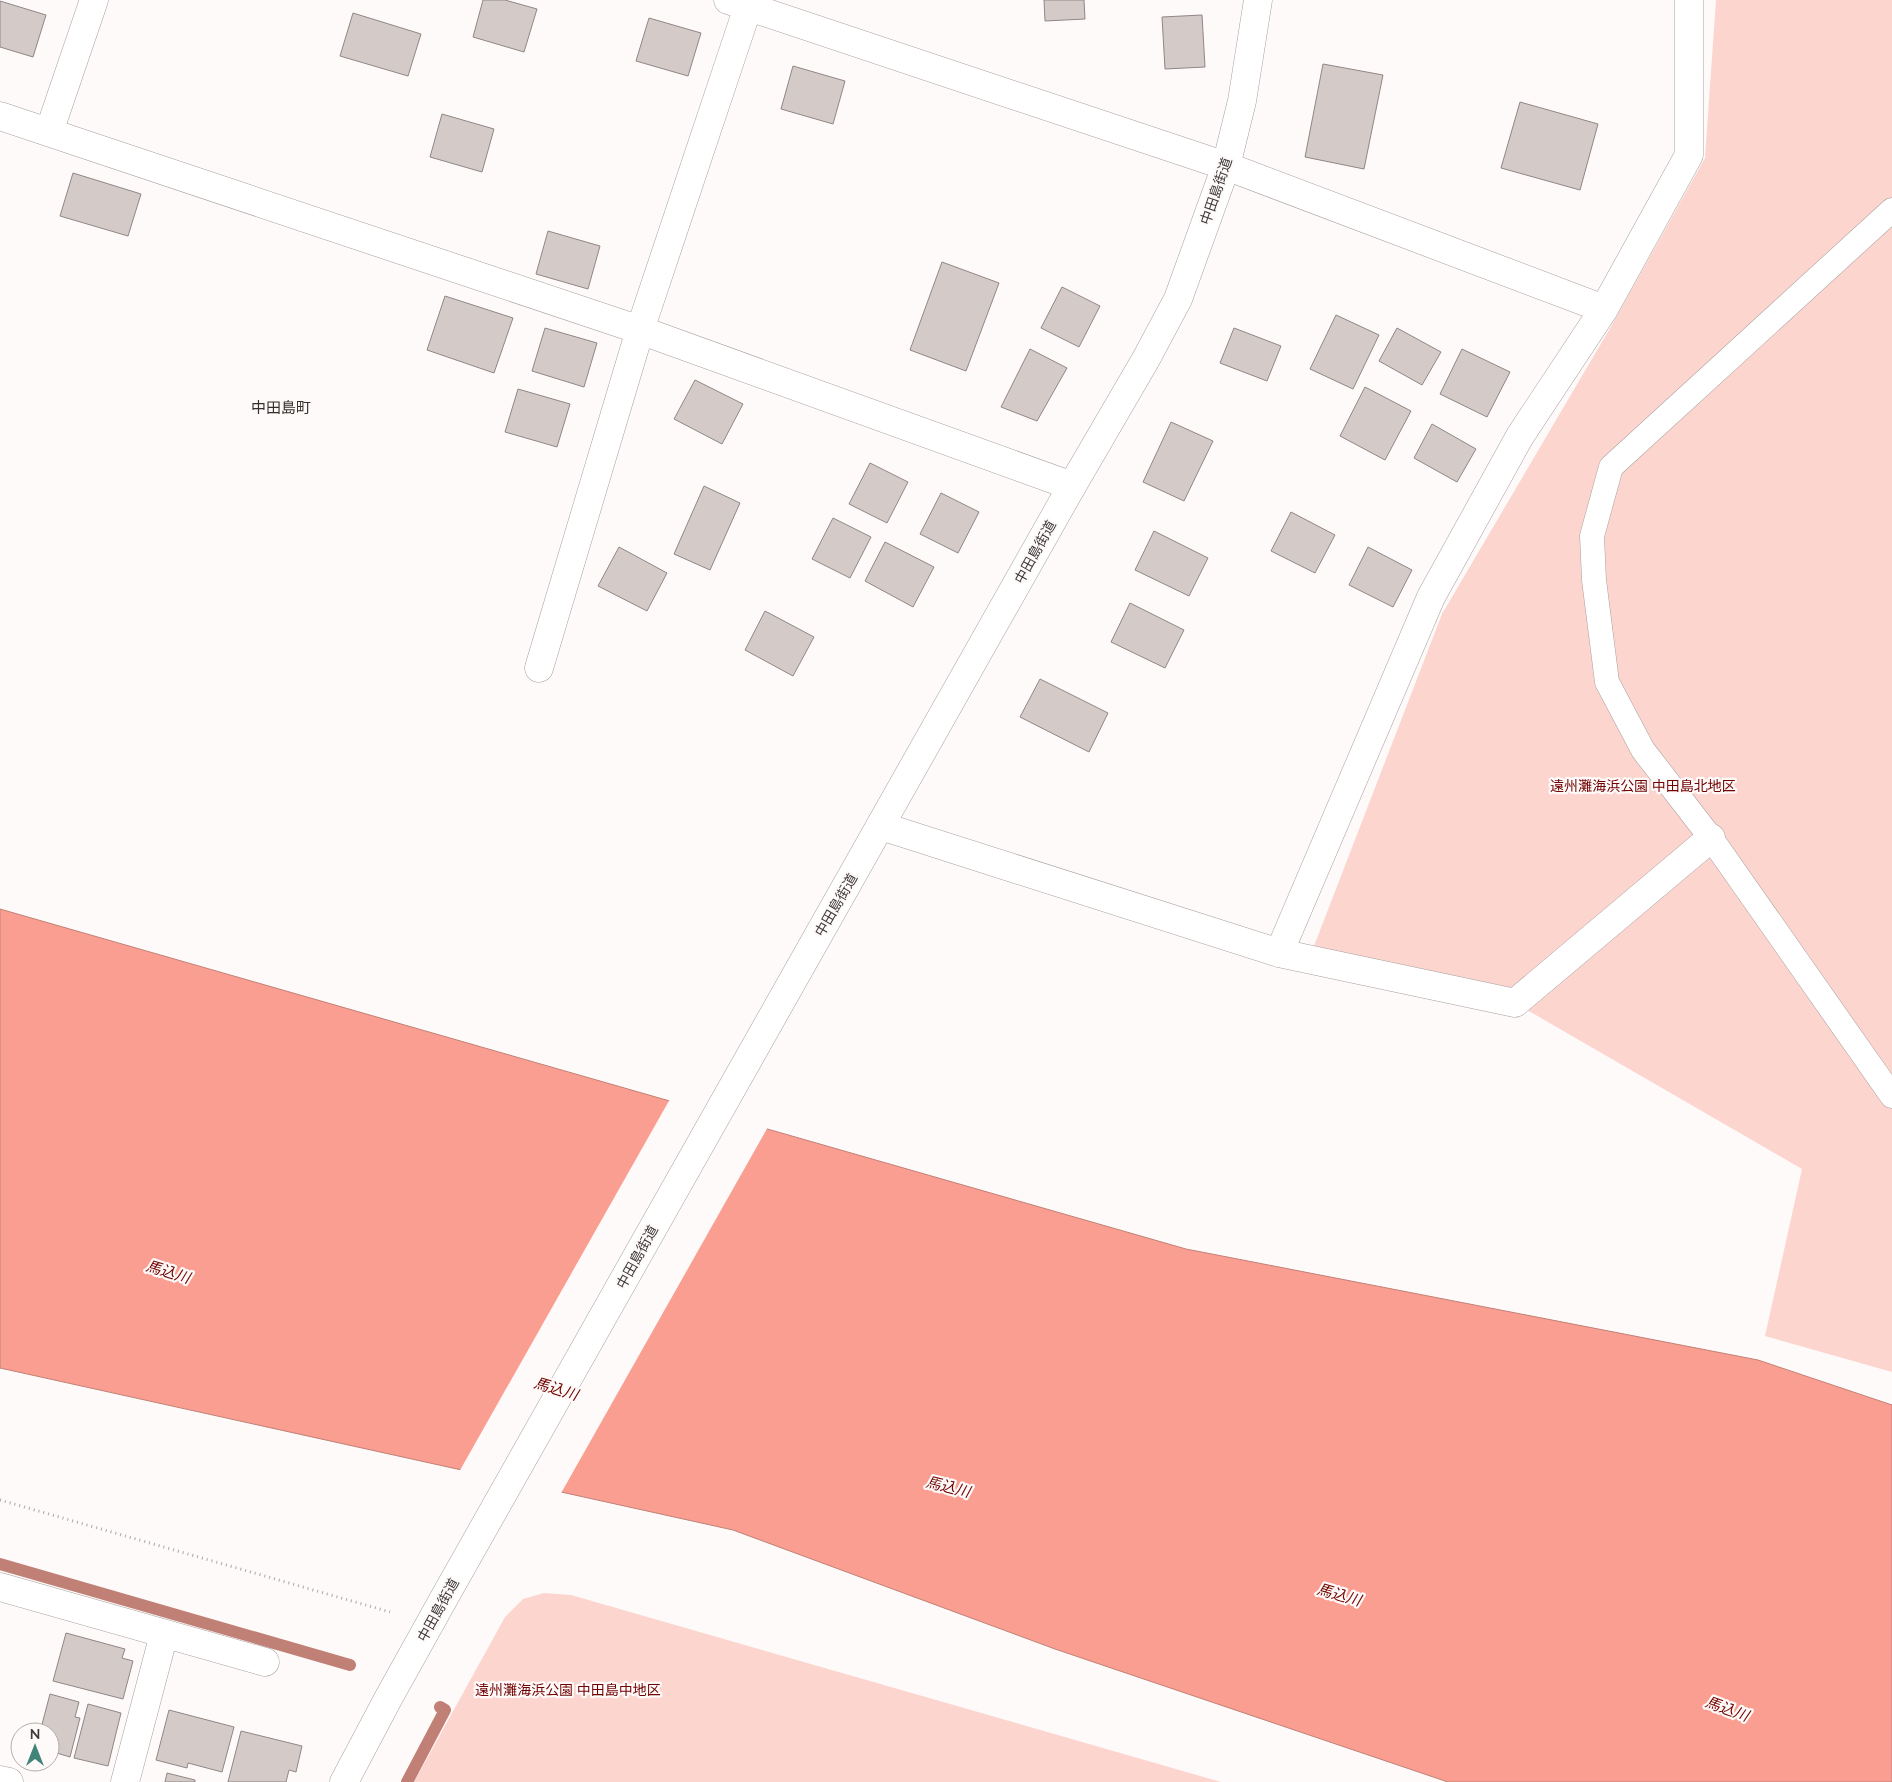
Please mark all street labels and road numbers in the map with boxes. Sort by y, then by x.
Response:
street label: 中田島街道 [1196,155,1236,227]
street label: 中田島街道 [1010,517,1060,587]
street label: 中田島街道 [811,870,861,940]
street label: 中田島街道 [612,1222,662,1292]
street label: 中田島街道 [413,1575,463,1645]

